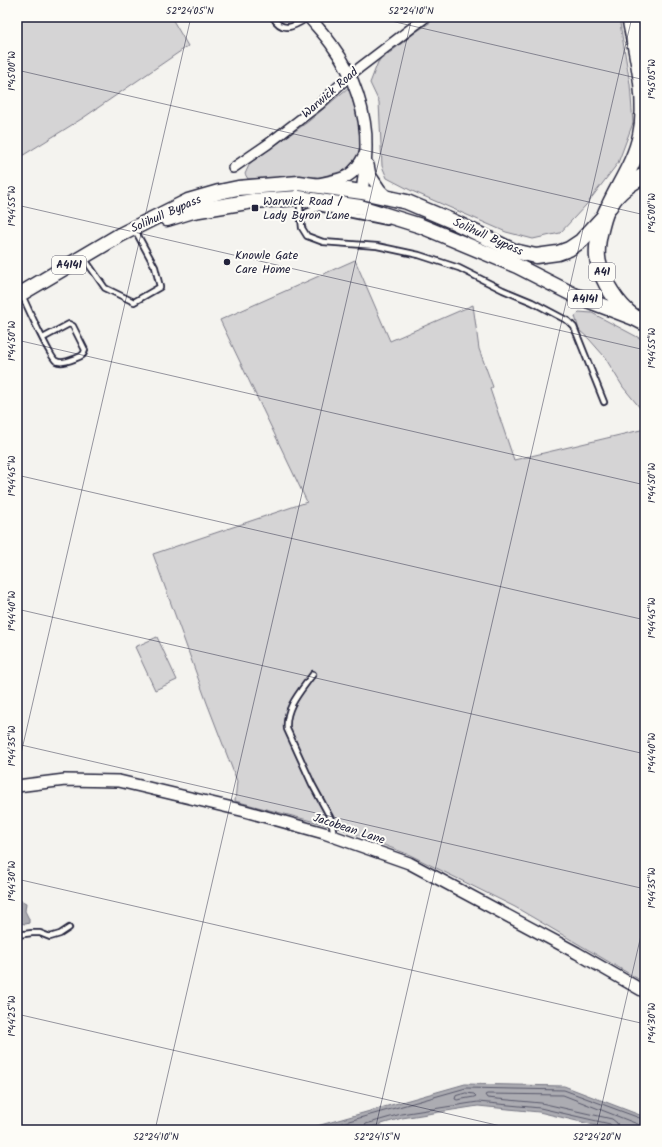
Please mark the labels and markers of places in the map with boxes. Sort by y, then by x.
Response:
place label: Warwick Road / Lady Byron Lane [263,192,350,225]
marker: Warwick Road / Lady Byron Lane [250,203,260,213]
place label: Knowle Gate Care Home [235,246,299,279]
marker: Knowle Gate Care Home [222,257,232,267]

